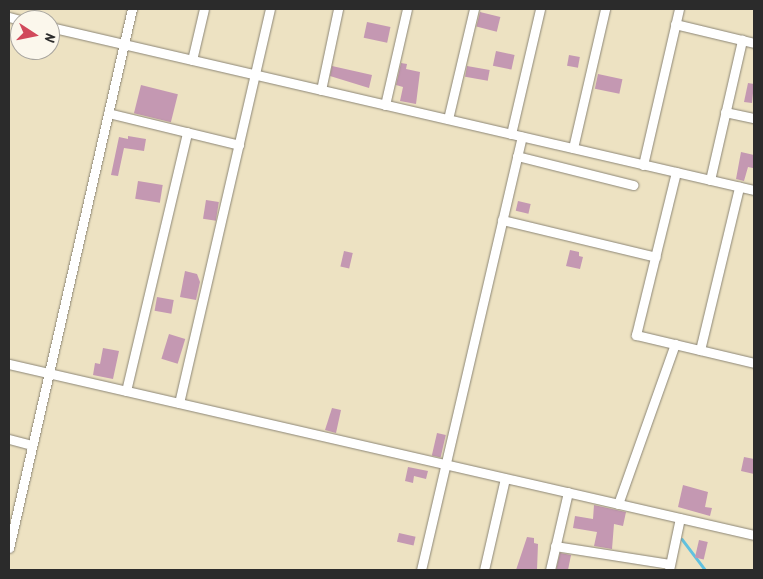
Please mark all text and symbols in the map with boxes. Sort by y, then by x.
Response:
north arrow [10,10,60,60]
text: N [37,31,60,44]

